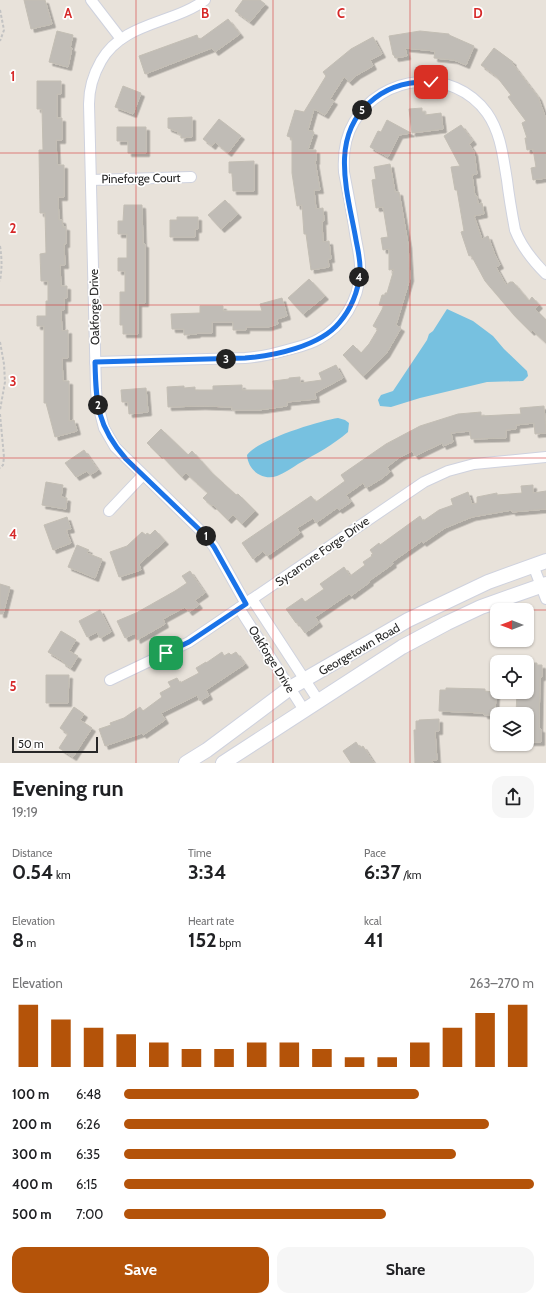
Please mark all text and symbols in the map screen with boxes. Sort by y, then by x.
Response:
text: A [64,5,73,21]
text: B [201,5,209,21]
text: C [337,5,345,21]
text: D [473,5,483,21]
pin [414,65,448,99]
text: 1 [11,68,15,84]
icon: check [420,71,442,93]
pin: 5 [352,100,372,120]
text: 5 [359,103,365,117]
street label: Pineforge Court [101,170,181,186]
text: 2 [10,220,17,236]
pin: 4 [349,267,369,287]
street label: Oakforge Drive [86,269,102,345]
text: 4 [356,270,362,284]
pin: 3 [216,349,236,369]
text: 3 [223,352,229,366]
text: 3 [9,373,17,389]
pin: 2 [88,395,108,415]
text: 2 [95,398,101,412]
street label: Sycamore Forge Drive [272,513,372,589]
text: 4 [9,526,17,542]
pin: 1 [196,526,216,546]
text: 1 [204,529,208,543]
north arrow [490,603,534,647]
map controls [490,603,534,751]
street label: Georgetown Road [316,620,402,678]
street label: Oakforge Drive [245,623,299,695]
pin [149,636,183,670]
icon: arrive [155,642,177,664]
button: locate [490,655,534,699]
text: 5 [10,678,17,694]
button: layers [490,707,534,751]
scale bar [12,735,98,754]
text: 50 m [18,737,44,751]
text: Evening run [12,775,124,802]
button: share [492,776,534,818]
text: 19:19 [12,804,38,820]
text: Distance [12,846,53,860]
text: Time [188,846,211,860]
text: Pace [364,846,386,860]
text: 0.54 [12,860,54,884]
text: 3:34 [188,860,226,884]
text: 6:37 [364,860,401,884]
text: km [54,868,71,882]
text: /km [401,868,421,882]
text: Elevation [12,914,55,928]
text: Heart rate [188,914,234,928]
text: kcal [364,914,382,928]
text: 8 [12,928,24,952]
text: 152 [188,928,217,952]
text: 41 [364,928,384,952]
text: m [24,936,36,950]
text: bpm [217,936,241,950]
text: Elevation [12,975,63,991]
text: 263–270 m [469,975,534,991]
text: 100 m [12,1086,49,1102]
text: 6:48 [76,1086,101,1102]
text: 200 m [12,1116,51,1132]
text: 6:26 [76,1116,100,1132]
text: 300 m [12,1146,52,1162]
text: 6:35 [76,1146,100,1162]
text: 400 m [12,1176,53,1192]
text: 6:15 [76,1176,97,1192]
text: 500 m [12,1206,52,1222]
text: 7:00 [76,1206,103,1222]
button: Save [12,1247,269,1293]
button: Share [277,1247,534,1293]

